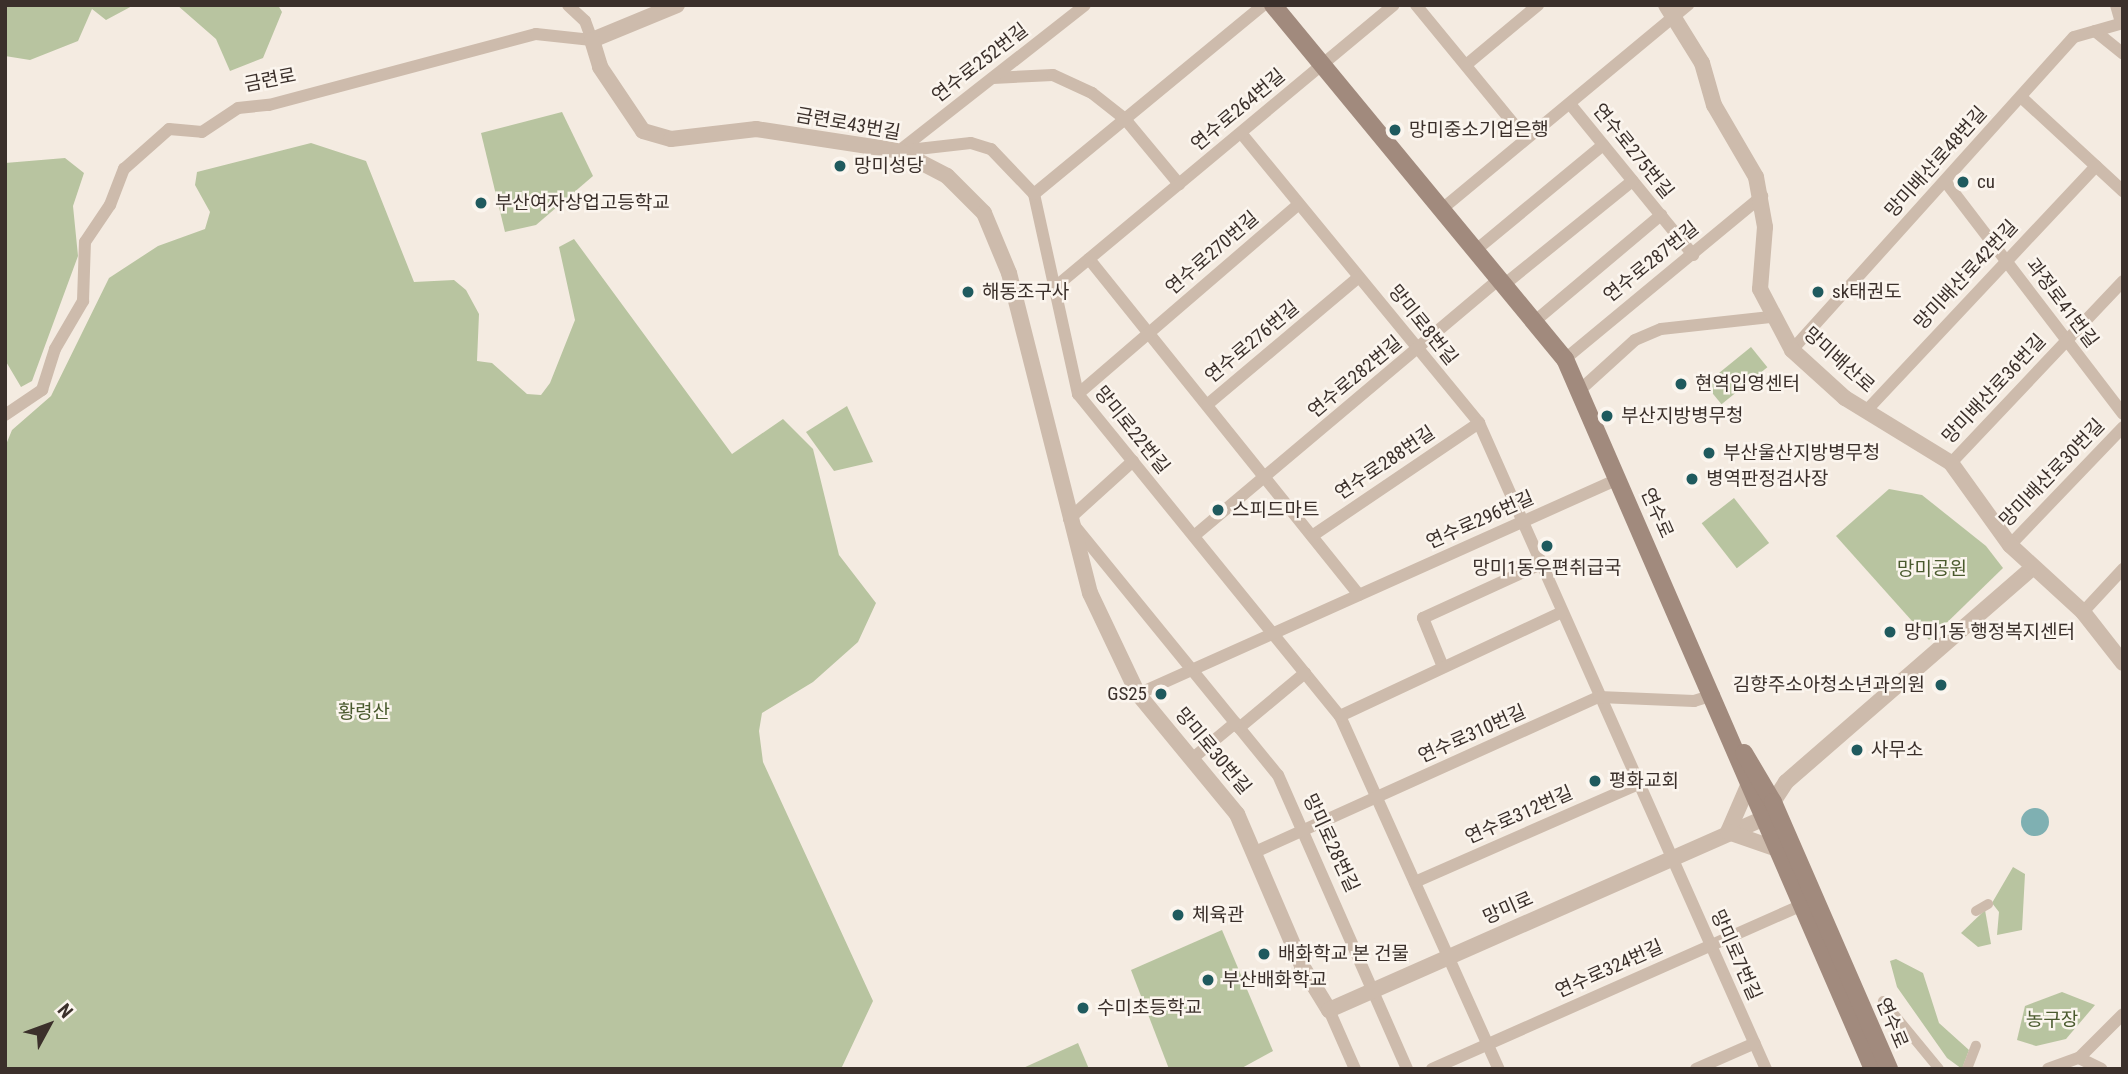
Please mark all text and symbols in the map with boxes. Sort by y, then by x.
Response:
street label: 연수로252번길 [927,18,1033,108]
street label: 금련로 [242,64,298,96]
street label: 연수로264번길 [1186,64,1290,156]
street label: 연수로275번길 [1588,99,1678,203]
street label: 망미배산로48번길 [1880,102,1992,222]
street label: 금련로43번길 [794,104,902,144]
place label: 망미중소기업은행 [1409,119,1549,141]
marker: 망미중소기업은행 [1387,122,1403,138]
place label: 망미성당 [854,155,924,177]
marker: 망미성당 [832,158,848,174]
place label: cu [1977,171,1995,193]
marker: cu [1955,174,1971,190]
place label: 부산여자상업고등학교 [495,192,670,214]
marker: 부산여자상업고등학교 [473,195,489,211]
street label: 연수로270번길 [1161,206,1263,300]
street label: 망미배산로42번길 [1910,216,2022,334]
street label: 연수로287번길 [1599,217,1703,307]
street label: 과정로41번길 [2021,254,2103,352]
street label: 망미로8번길 [1384,280,1462,370]
place label: 해동조구사 [982,281,1069,303]
place label: sk태권도 [1832,281,1902,303]
marker: 해동조구사 [960,284,976,300]
marker: sk태권도 [1810,284,1826,300]
street label: 연수로276번길 [1200,296,1304,388]
street label: 망미배산로 [1799,322,1879,398]
street label: 망미배산로36번길 [1938,330,2050,448]
street label: 연수로282번길 [1303,331,1407,423]
place label: 현역입영센터 [1695,373,1800,395]
marker: 현역입영센터 [1673,376,1689,392]
street label: 망미로22번길 [1090,382,1174,478]
place label: 부산지방병무청 [1621,405,1743,427]
marker: 부산지방병무청 [1599,408,1615,424]
street label: 망미배산로30번길 [1995,414,2109,532]
street label: 연수로288번길 [1331,421,1439,505]
place label: 부산울산지방병무청 [1723,442,1880,464]
marker: 부산울산지방병무청 [1701,445,1717,461]
place label: 병역판정검사장 [1706,468,1828,490]
marker: 병역판정검사장 [1684,471,1700,487]
street label: 연수로 [1636,484,1678,542]
street label: 연수로296번길 [1423,486,1537,554]
place label: 스피드마트 [1232,499,1319,521]
marker: 스피드마트 [1210,502,1226,518]
marker: 망미1동우편취급국 [1539,538,1555,554]
place label: 망미1동우편취급국 [1472,557,1622,579]
park label: 망미공원 [1897,558,1967,580]
place label: 망미1동 행정복지센터 [1904,621,2075,643]
marker: 망미1동 행정복지센터 [1882,624,1898,640]
place label: 김향주소아청소년과의원 [1733,674,1925,696]
marker: 김향주소아청소년과의원 [1931,675,1951,695]
place label: GS25 [1107,683,1147,705]
marker: GS25 [1153,686,1169,702]
street label: 연수로310번길 [1415,700,1529,768]
park label: 황령산 [338,701,390,723]
street label: 망미로30번길 [1170,703,1256,799]
place label: 사무소 [1871,739,1923,761]
marker: 사무소 [1849,742,1865,758]
place label: 평화교회 [1609,770,1679,792]
marker: 평화교회 [1587,773,1603,789]
street label: 연수로312번길 [1462,781,1576,849]
street label: 망미로28번길 [1298,790,1364,896]
street label: 망미로 [1479,887,1537,929]
place label: 체육관 [1192,904,1244,926]
street label: 망미로7번길 [1706,906,1766,1004]
marker: 체육관 [1170,907,1186,923]
street label: 연수로324번길 [1552,935,1666,1003]
place label: 배화학교 본 건물 [1278,943,1409,965]
marker: 배화학교 본 건물 [1256,946,1272,962]
place label: 부산배화학교 [1222,969,1327,991]
marker: 부산배화학교 [1200,972,1216,988]
north arrow [14,990,84,1060]
street label: 연수로 [1871,994,1913,1052]
place label: 수미초등학교 [1097,997,1202,1019]
text: N [53,999,78,1023]
marker: 수미초등학교 [1075,1000,1091,1016]
park label: 농구장 [2026,1009,2078,1031]

